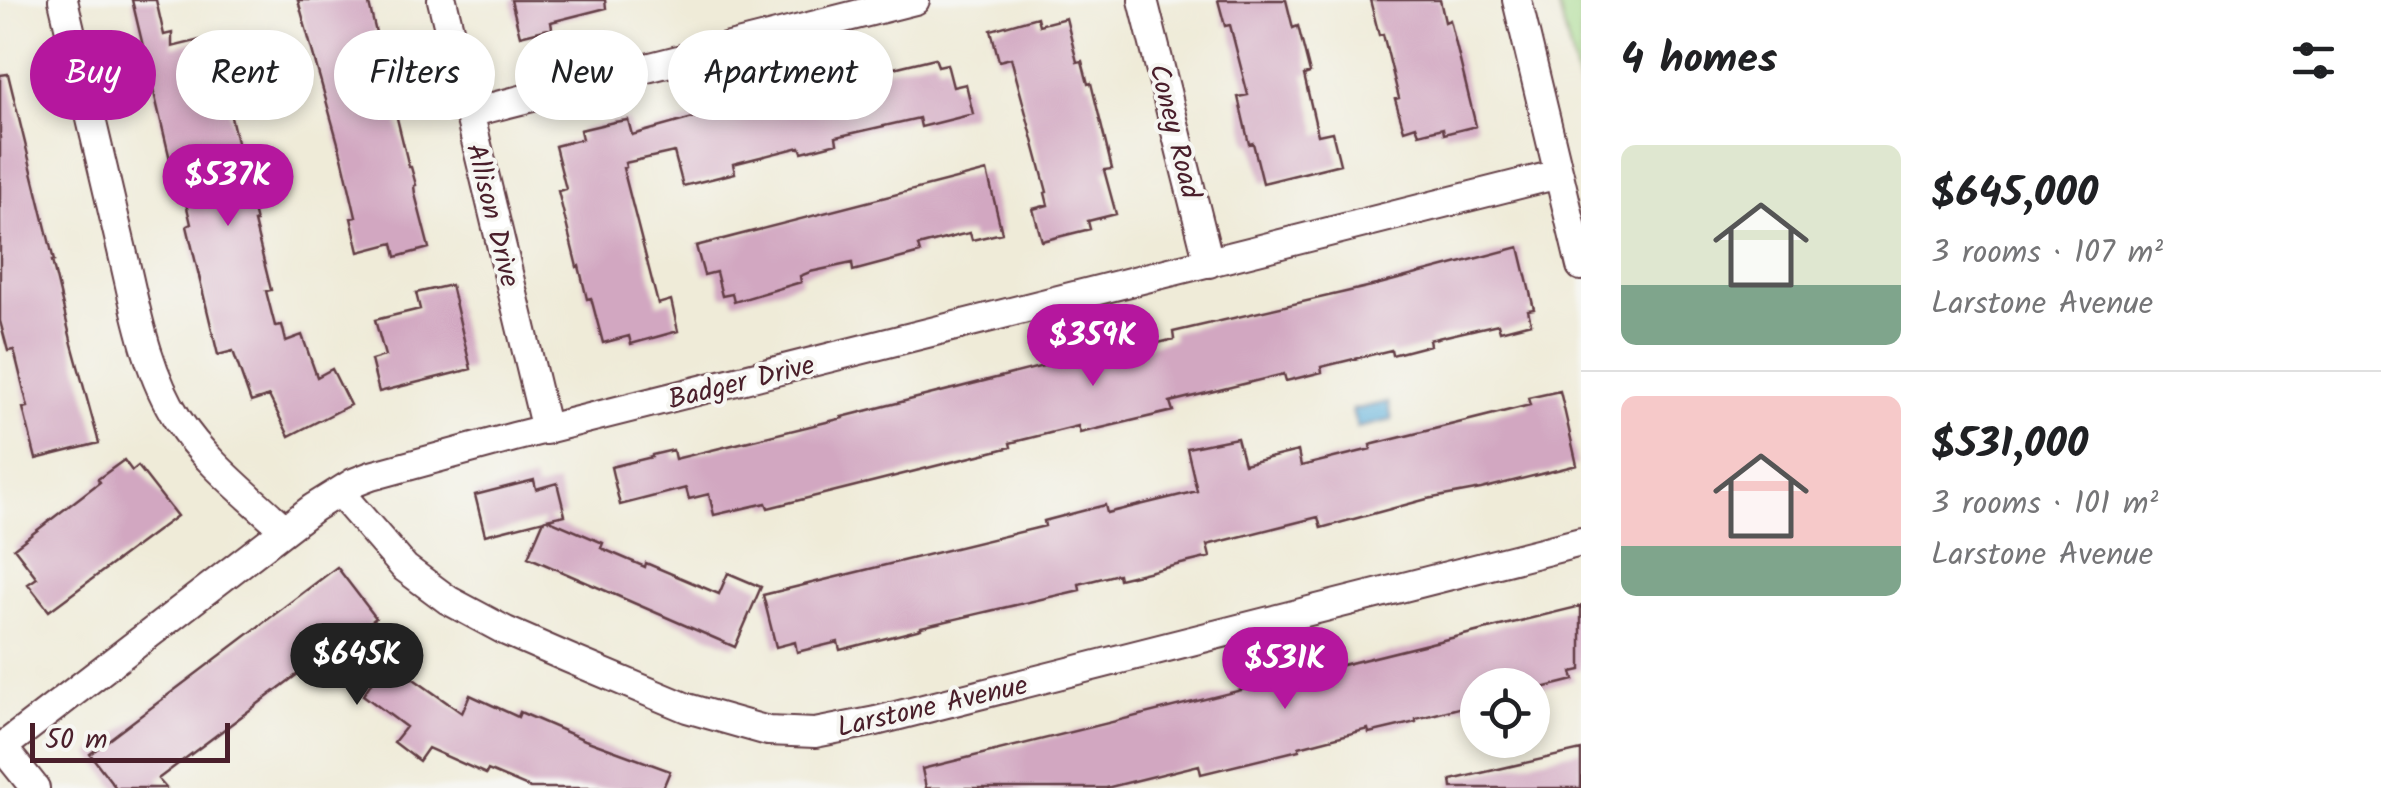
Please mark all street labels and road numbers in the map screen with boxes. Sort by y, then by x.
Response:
street label: Coney Road [1135,59,1212,205]
street label: Allison Drive [452,139,531,293]
street label: Badger Drive [664,343,820,423]
street label: Larstone Avenue [833,664,1033,751]

